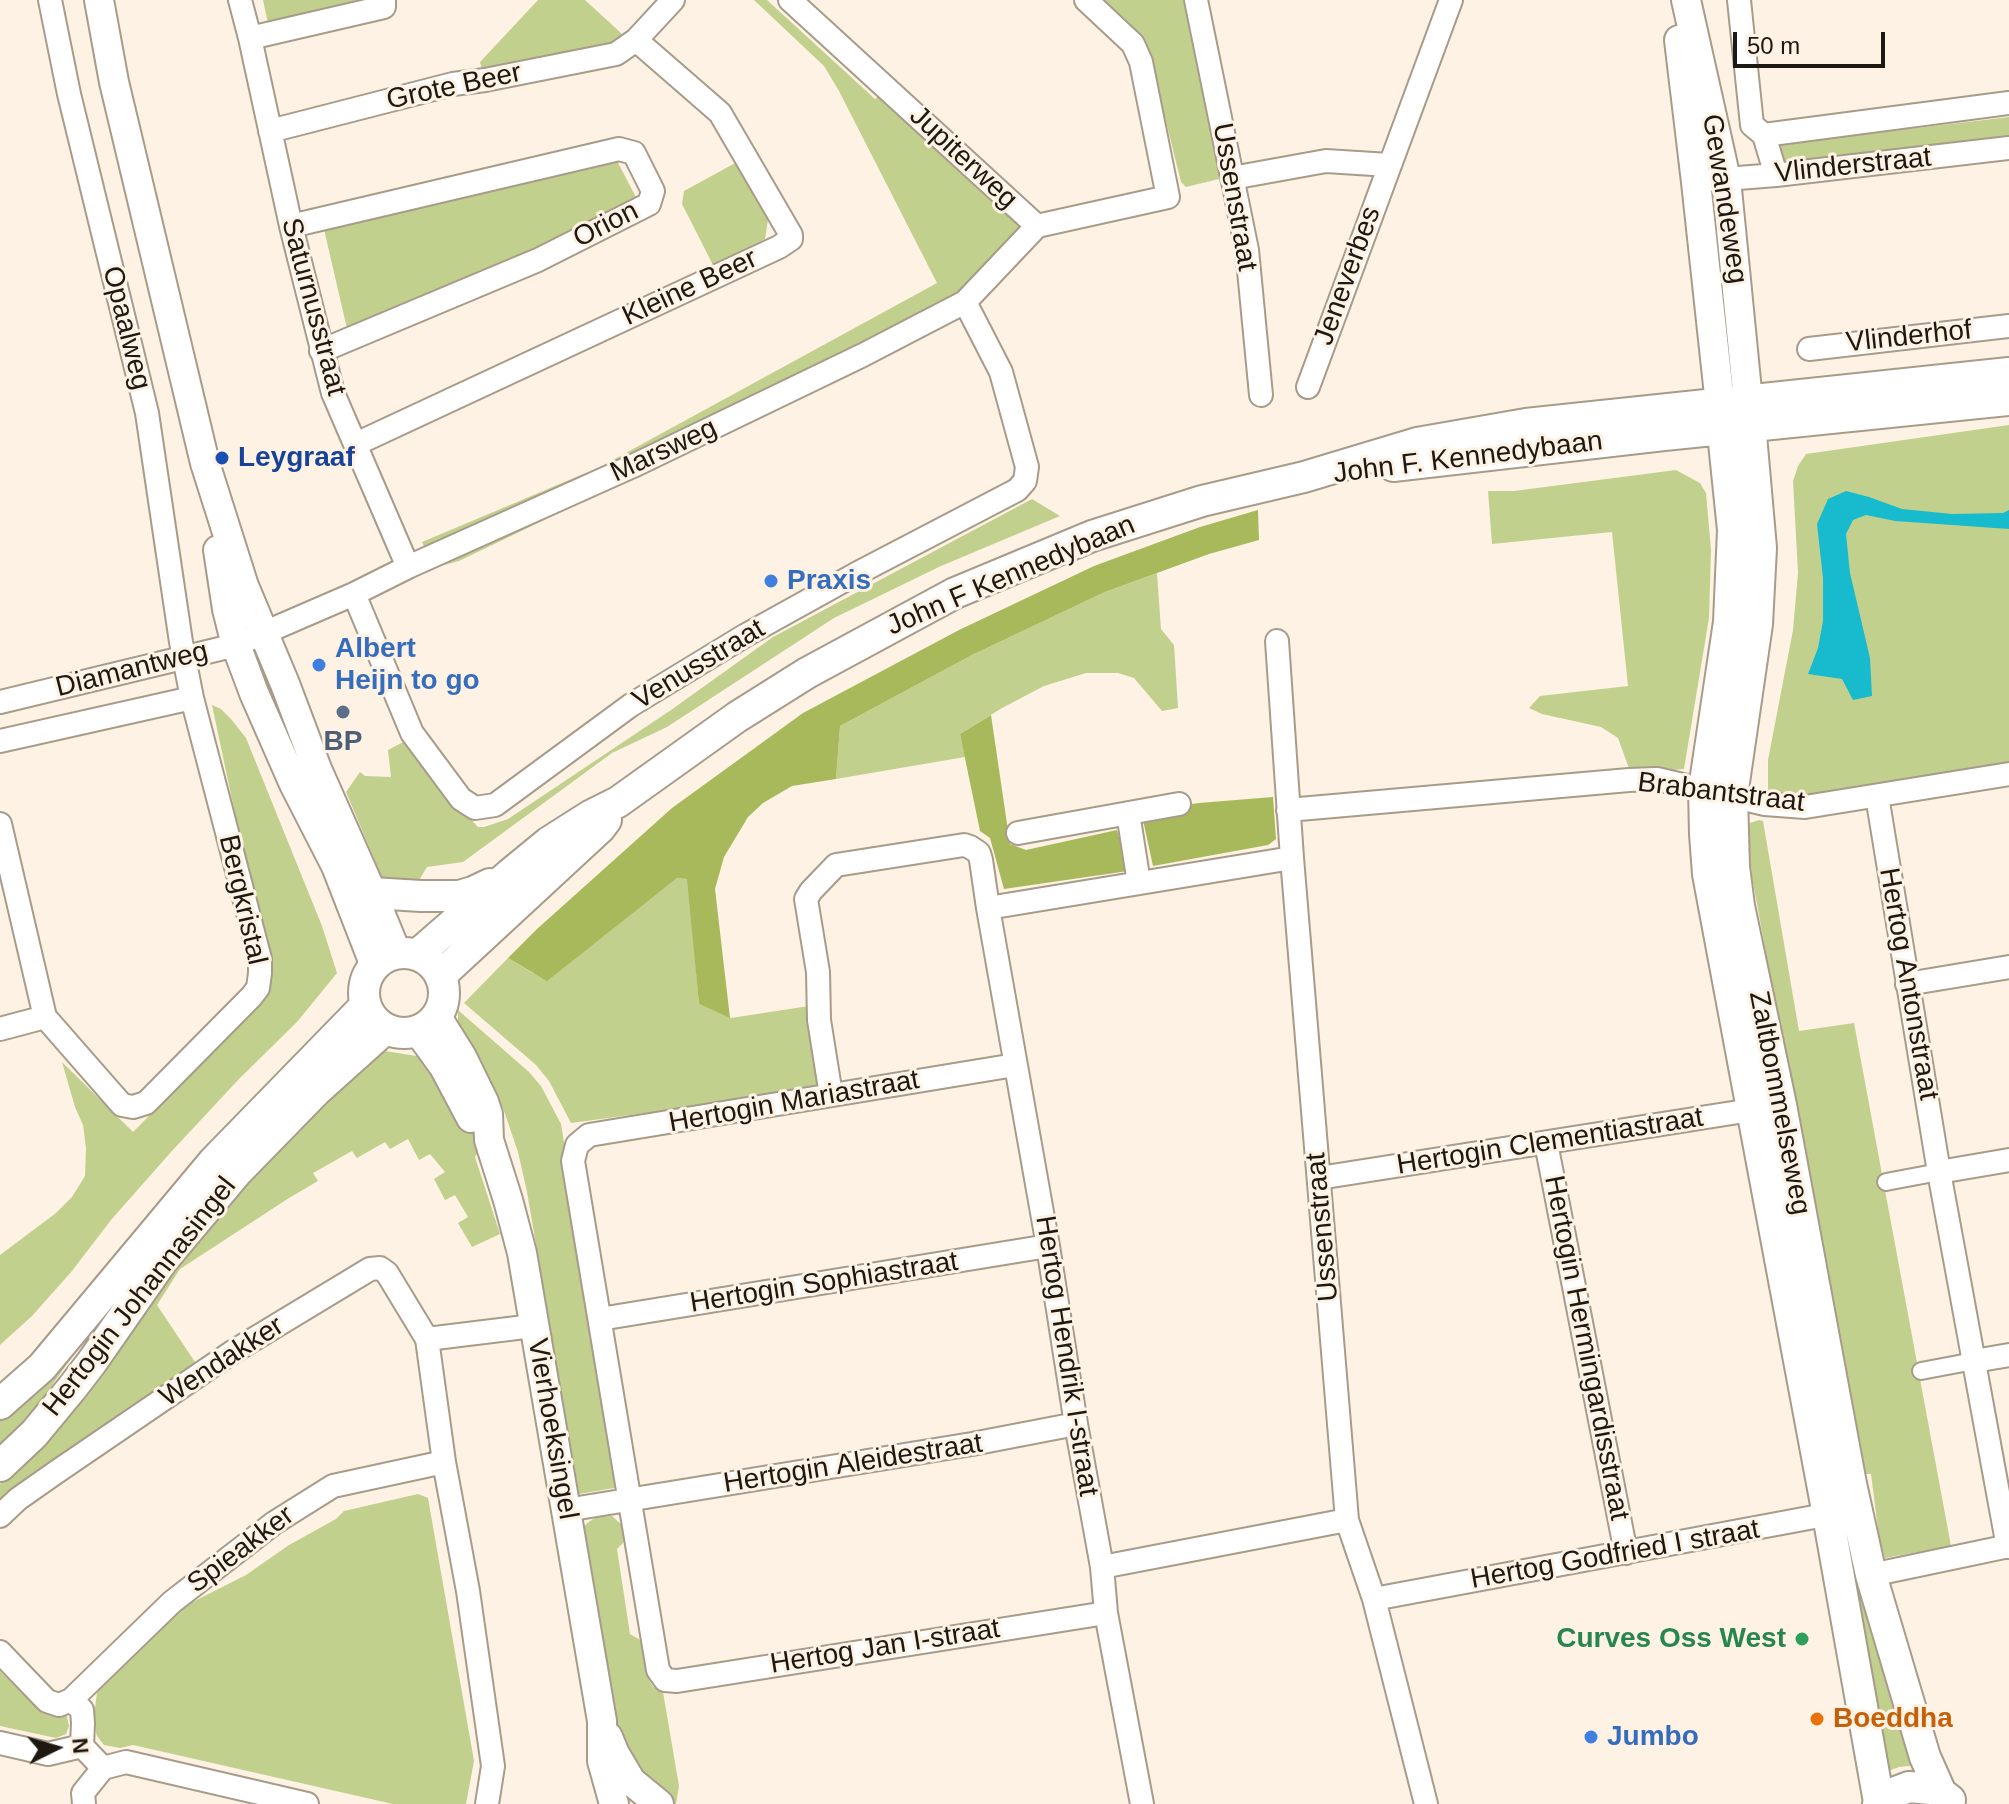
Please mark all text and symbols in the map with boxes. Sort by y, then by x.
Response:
scale bar [1737,16,1889,66]
text: 50 m [1747,32,1800,59]
street label: Grote Beer [384,56,524,118]
street label: Jupiterweg [902,100,1024,216]
street label: Gewandeweg [1694,112,1754,286]
street label: Ussenstraat [1204,121,1264,273]
street label: Vlinderstraat [1773,141,1933,191]
street label: Orion [568,194,644,256]
street label: Jeneverbes [1307,202,1389,350]
street label: Saturnusstraat [273,215,353,399]
street label: Kleine Beer [617,242,763,334]
street label: Opaalweg [94,263,158,393]
street label: Vlinderhof [1845,314,1973,360]
street label: Marsweg [605,412,723,490]
street label: John F. Kennedybaan [1332,425,1604,491]
place label: Leygraaf [238,441,355,475]
marker: Leygraaf [213,449,231,467]
street label: John F Kennedybaan [882,509,1140,643]
place label: Praxis [787,564,871,598]
marker: Praxis [762,572,780,590]
street label: Venusstraat [627,613,771,717]
place label: Albert Heijn to go [335,632,480,698]
street label: Diamantweg [52,635,212,705]
marker: Albert Heijn to go [310,656,328,674]
marker: BP [334,703,352,721]
place label: BP [324,725,362,759]
street label: Brabantstraat [1636,766,1806,820]
street label: Bergkristal [211,832,273,968]
street label: Hertog Antonstraat [1871,865,1945,1103]
street label: Zaltbommelseweg [1741,988,1817,1218]
street label: Hertogin Mariastraat [666,1063,922,1141]
street label: Hertogin Clementiastraat [1394,1101,1706,1183]
street label: Ussenstraat [1300,1151,1346,1303]
street label: Hertogin Johannasingel [36,1171,244,1423]
street label: Hertogin Hermingardisstraat [1536,1173,1636,1523]
street label: Hertog Hendrik I-straat [1027,1214,1105,1498]
street label: Hertogin Sophiastraat [688,1245,960,1321]
street label: Wendakker [154,1309,290,1415]
street label: Vierhoeksingel [520,1336,584,1522]
street label: Hertogin Aleidestraat [721,1427,985,1501]
street label: Spieakker [181,1499,301,1601]
street label: Hertog Godfried I straat [1468,1513,1762,1597]
street label: Hertog Jan I-straat [768,1612,1002,1682]
place label: Curves Oss West [1556,1622,1786,1656]
marker: Curves Oss West [1793,1630,1811,1648]
place label: Boeddha [1833,1702,1953,1736]
north arrow [16,1708,96,1788]
marker: Boeddha [1808,1710,1826,1728]
place label: Jumbo [1607,1720,1699,1754]
marker: Jumbo [1582,1728,1600,1746]
text: N [67,1737,94,1755]

